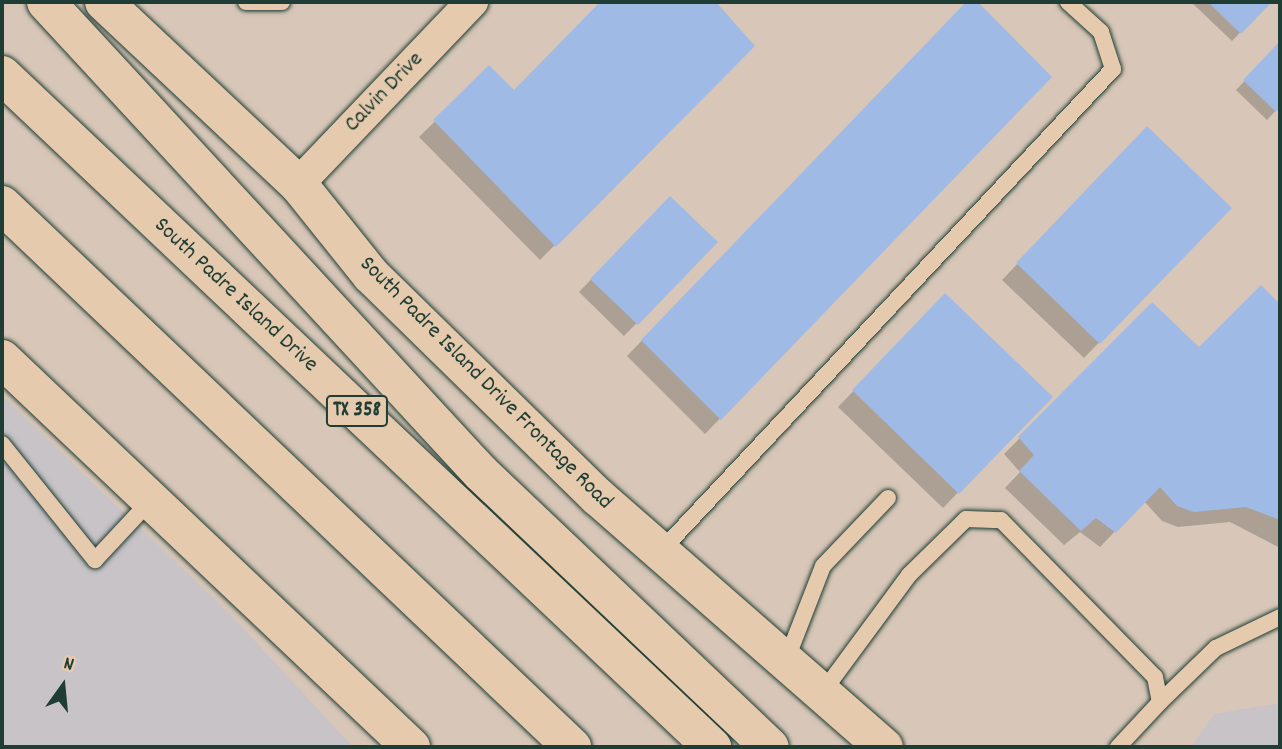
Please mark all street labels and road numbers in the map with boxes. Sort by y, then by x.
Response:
street label: Calvin Drive [340,47,430,139]
street label: South Padre Island Drive [147,213,323,379]
street label: South Padre Island Drive Frontage Road [352,251,618,517]
road number: TX 358 [326,394,388,428]

